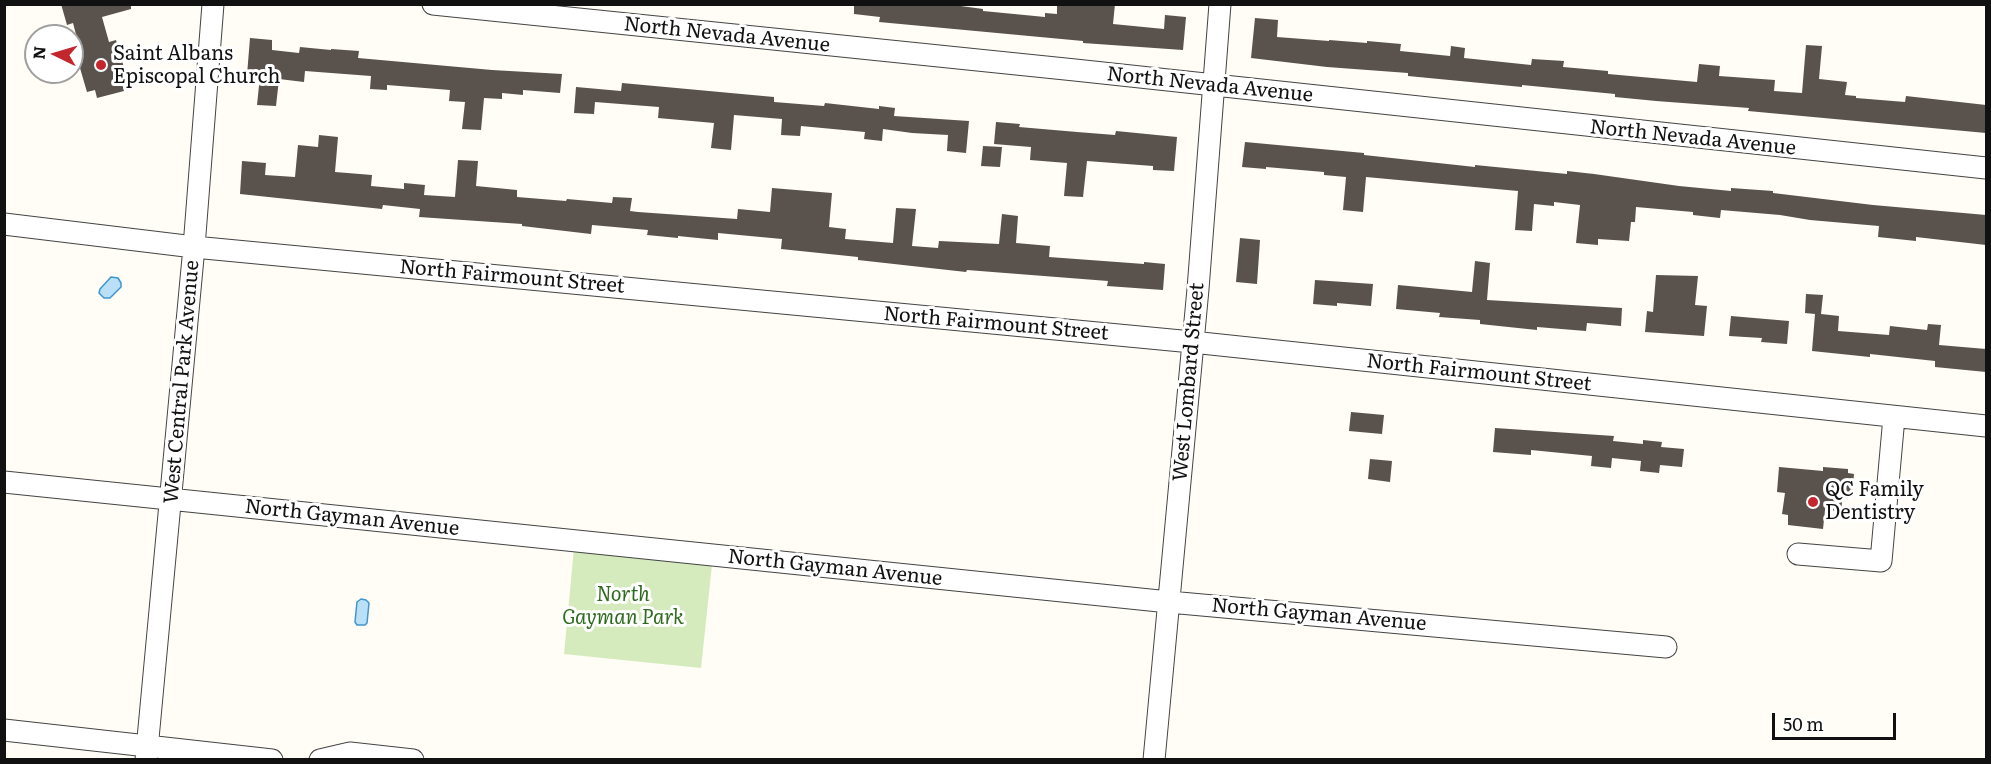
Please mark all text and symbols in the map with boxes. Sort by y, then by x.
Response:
street label: North Nevada Avenue [623,12,831,58]
north arrow [24,24,84,84]
place label: Saint Albans Episcopal Church [113,42,281,89]
text: N [26,45,51,60]
marker: Saint Albans Episcopal Church [94,58,108,72]
street label: North Nevada Avenue [1106,62,1314,108]
street label: North Nevada Avenue [1589,115,1797,161]
street label: North Fairmount Street [398,255,626,299]
street label: West Central Park Avenue [159,259,205,505]
street label: West Lombard Street [1168,282,1210,482]
street label: North Fairmount Street [882,302,1110,346]
street label: North Fairmount Street [1365,349,1593,397]
place label: QC Family Dentistry [1825,478,1924,525]
street label: North Gayman Avenue [244,495,460,541]
marker: QC Family Dentistry [1806,495,1820,509]
street label: North Gayman Avenue [727,545,943,591]
park label: North Gayman Park [562,583,684,630]
street label: North Gayman Avenue [1211,594,1427,636]
scale bar [1775,701,1900,739]
text: 50 m [1783,710,1824,737]

